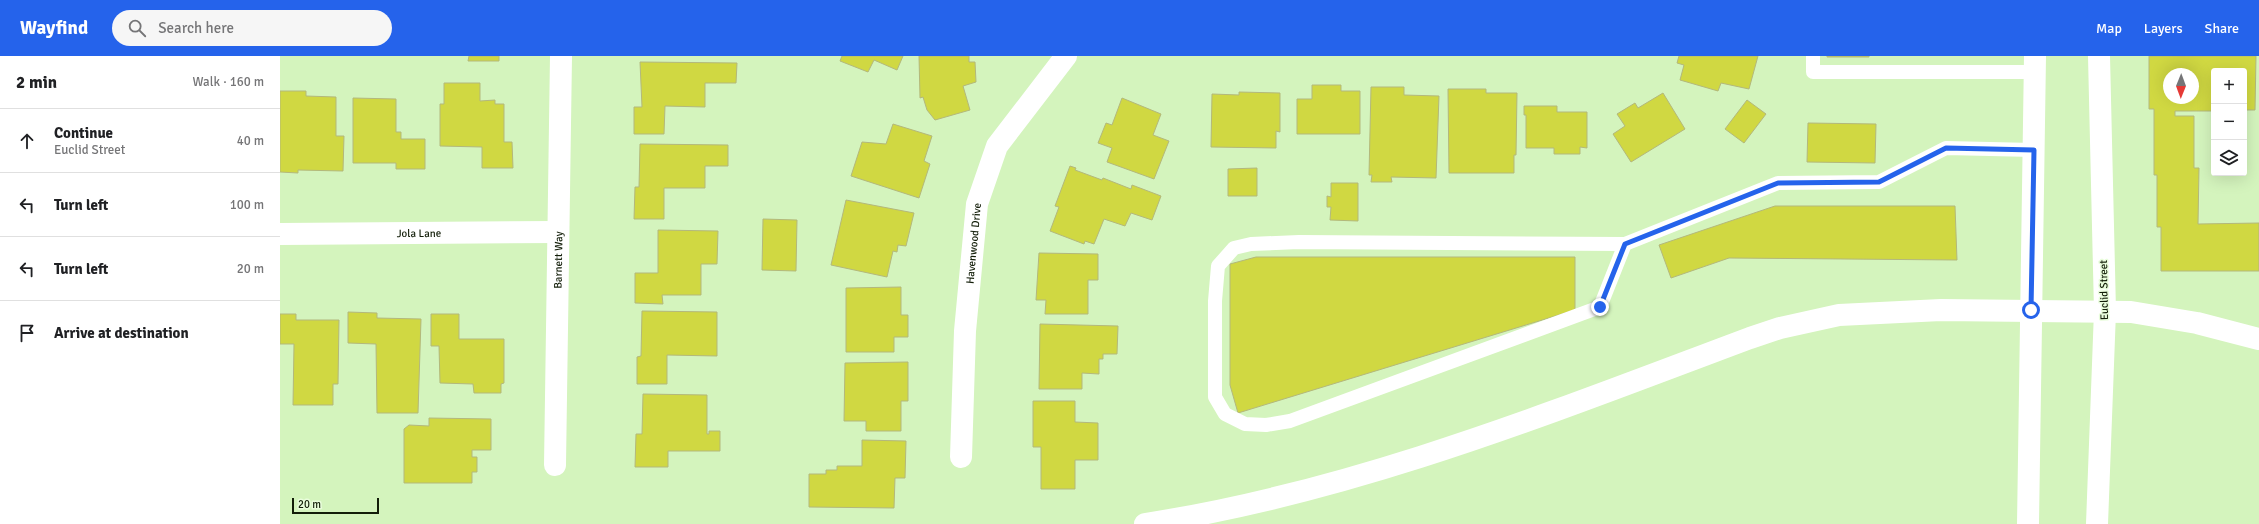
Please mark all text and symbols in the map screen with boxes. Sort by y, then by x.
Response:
search box [112,10,392,46]
text: Wayfind [20,16,88,40]
icon: search [126,17,148,39]
text: Search here [158,19,234,37]
text: Map [2096,20,2122,37]
text: Layers [2144,20,2183,37]
text: Share [2205,20,2239,37]
north arrow [2163,68,2199,104]
map controls [2211,68,2247,176]
button: + [2211,68,2247,104]
text: 2 min [16,72,57,93]
text: Walk · 160 m [193,74,264,90]
button: − [2211,104,2247,140]
text: Continue [54,124,113,142]
icon: ahead [16,130,38,152]
text: 40 m [237,133,264,149]
button: layers [2211,140,2247,176]
text: Euclid Street [54,142,125,158]
icon: left [16,194,38,216]
text: Turn left [54,196,108,214]
text: 100 m [230,197,264,213]
street label: Havenwood Drive [963,202,984,285]
street label: Jola Lane [397,226,441,240]
street label: Barnett Way [551,230,565,289]
icon: left [16,258,38,280]
text: Turn left [54,260,108,278]
street label: Euclid Street [2097,260,2111,320]
text: 20 m [237,261,264,277]
route end [1591,298,1609,316]
route start [2022,301,2040,319]
icon: arrive [16,322,38,344]
text: Arrive at destination [54,324,189,342]
scale bar [292,496,379,515]
text: 20 m [298,498,321,511]

